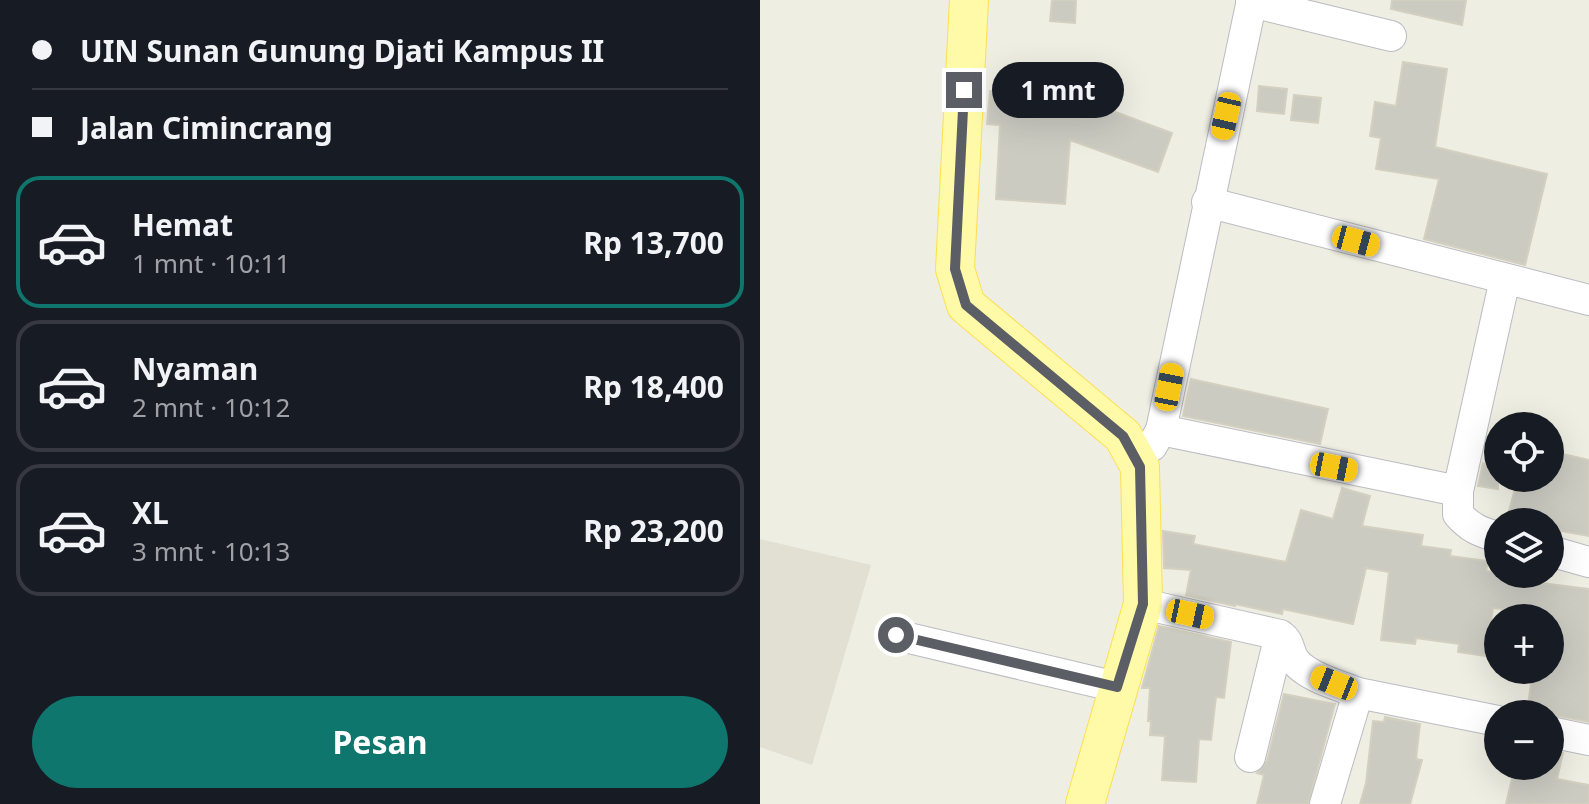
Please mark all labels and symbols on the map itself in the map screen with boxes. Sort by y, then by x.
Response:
callout: 1 mnt [992,62,1124,118]
route end [946,72,982,108]
car [1209,90,1243,142]
car [1330,223,1382,259]
car [1153,361,1185,413]
car [1308,451,1360,483]
car [1164,597,1216,631]
route start [878,617,914,653]
car [1307,663,1361,703]

